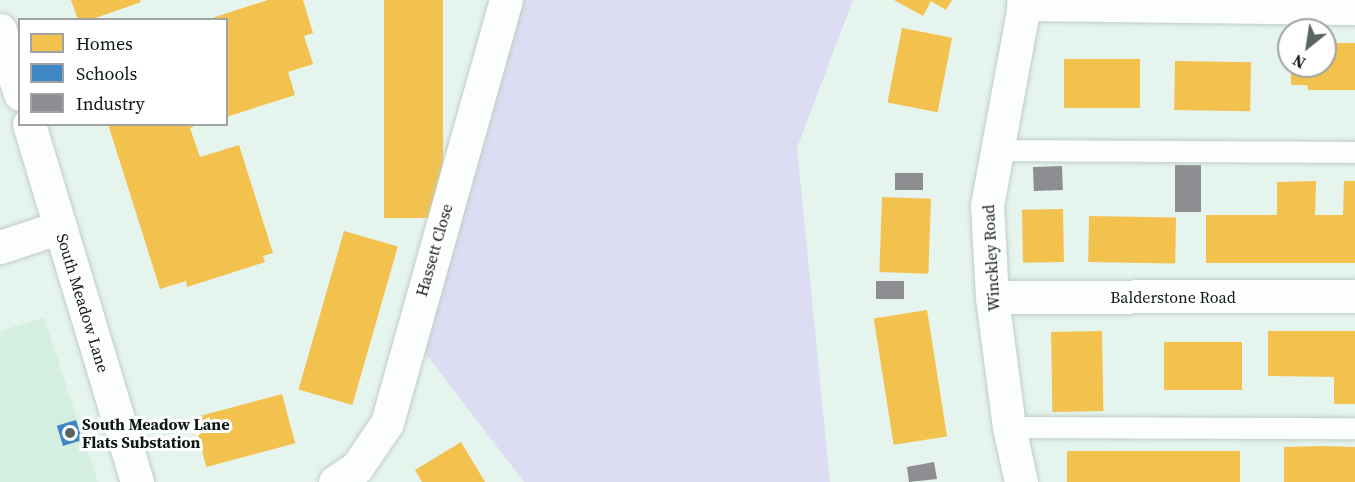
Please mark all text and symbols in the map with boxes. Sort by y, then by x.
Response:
legend [18,18,228,126]
north arrow [1277,18,1337,78]
text: Homes [76,31,133,56]
text: N [1288,49,1310,74]
text: Schools [76,61,137,86]
text: Industry [76,91,145,116]
street label: Hassett Close [412,201,456,299]
street label: Winckley Road [979,204,1003,312]
street label: South Meadow Lane [53,231,113,375]
street label: Balderstone Road [1110,287,1236,307]
place label: South Meadow Lane Flats Substation [82,414,229,452]
marker: South Meadow Lane Flats Substation [63,426,77,440]

